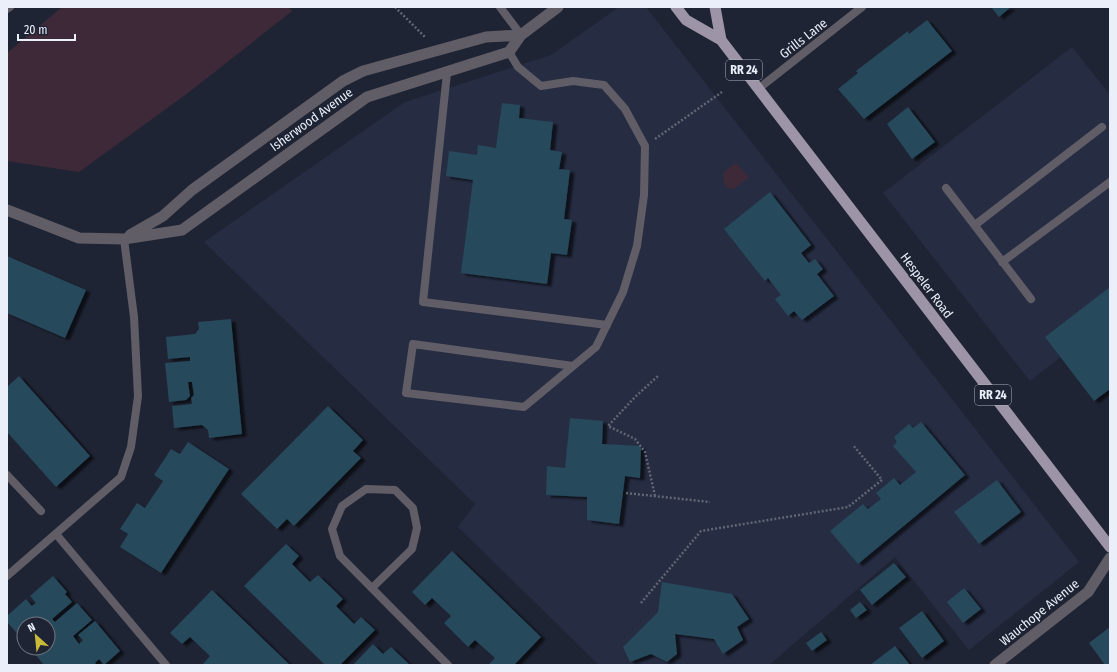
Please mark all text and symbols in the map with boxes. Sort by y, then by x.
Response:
street label: Grills Lane [777,15,830,62]
scale bar [18,16,75,42]
text: 20 m [24,23,48,37]
road number: RR 24 [726,60,762,80]
street label: Isherwood Avenue [267,85,355,154]
street label: Hespeler Road [897,250,956,321]
road number: RR 24 [975,385,1011,405]
street label: Wauchope Avenue [997,576,1082,649]
north arrow [16,616,56,656]
text: N [26,620,38,635]

